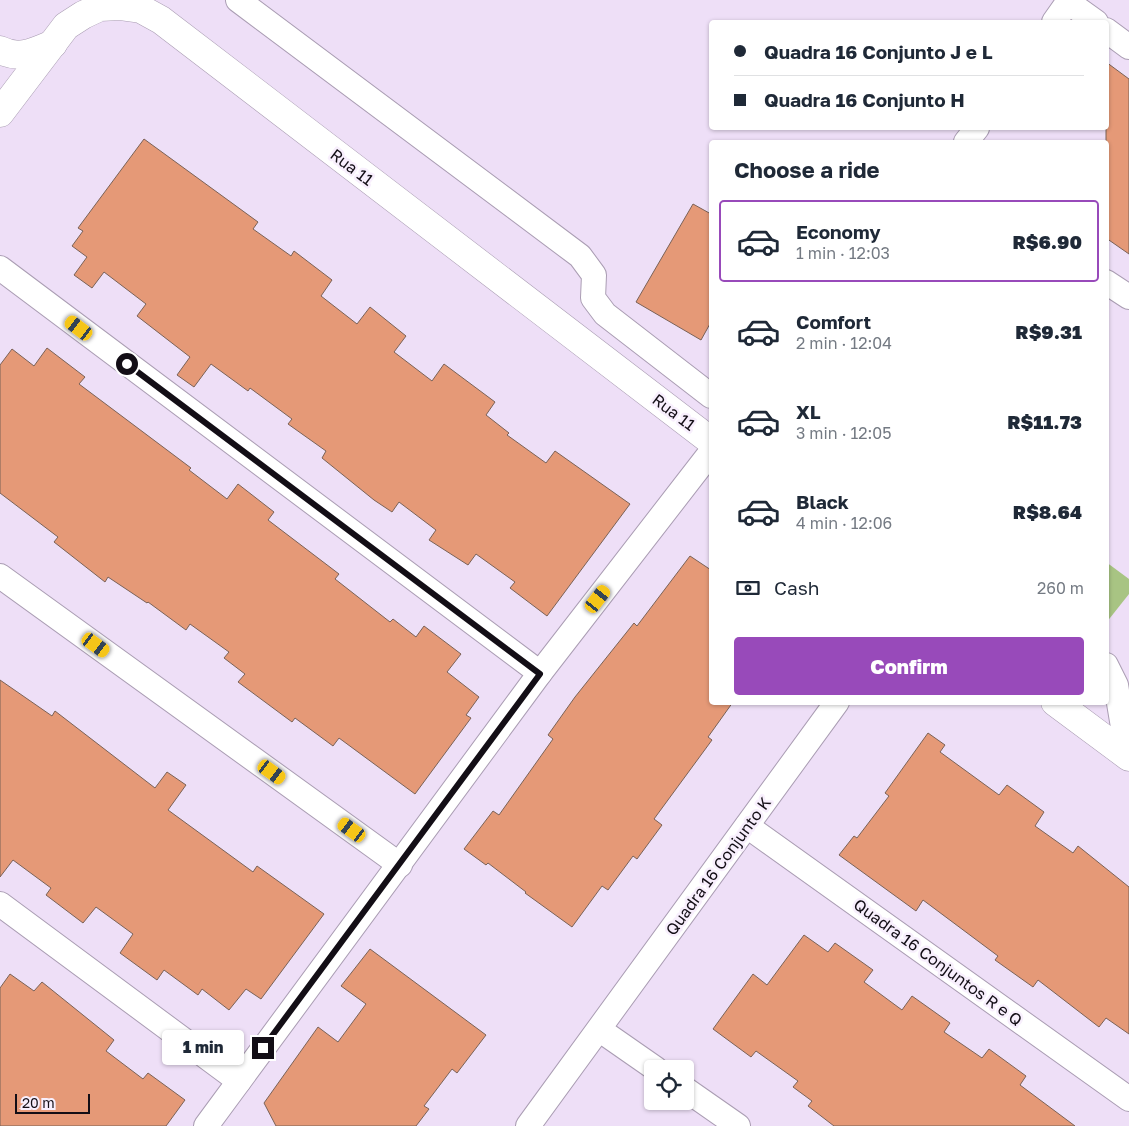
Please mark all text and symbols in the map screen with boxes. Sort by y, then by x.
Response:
text: Quadra 16 Conjunto J e L [764,40,993,63]
text: Quadra 16 Conjunto H [764,88,965,111]
street label: Rua 11 [326,144,378,190]
text: Choose a ride [734,156,880,183]
icon: car [736,219,781,264]
text: Economy [796,220,881,243]
text: R$6.90 [1012,230,1082,253]
text: 1 min · 12:03 [796,243,890,263]
icon: car [736,309,781,354]
text: Comfort [796,310,871,333]
car [62,313,95,343]
text: R$9.31 [1015,320,1082,343]
text: 2 min · 12:04 [796,333,892,353]
route start [116,353,138,375]
street label: Rua 11 [648,389,700,435]
icon: car [736,399,781,444]
text: XL [796,400,821,423]
text: R$11.73 [1007,410,1082,433]
text: 3 min · 12:05 [796,423,892,443]
icon: car [736,489,781,534]
text: Black [796,490,849,513]
text: R$8.64 [1013,500,1082,523]
text: 4 min · 12:06 [796,513,892,533]
icon: cash [734,574,762,602]
text: Cash [774,576,819,599]
text: 260 m [1037,578,1084,598]
car [582,583,613,615]
car [79,630,112,660]
button: Confirm [734,637,1084,695]
car [255,757,288,787]
street label: Quadra 16 Conjunto K [661,793,775,939]
car [335,815,368,845]
street label: Quadra 16 Conjuntos R e Q [850,894,1026,1030]
callout: 1 min [163,1030,246,1066]
text: 1 min [183,1037,223,1057]
route end [252,1037,274,1059]
map controls [644,1060,694,1110]
button: locate [644,1060,694,1110]
scale bar [15,1091,90,1114]
text: 20 m [22,1094,55,1111]

